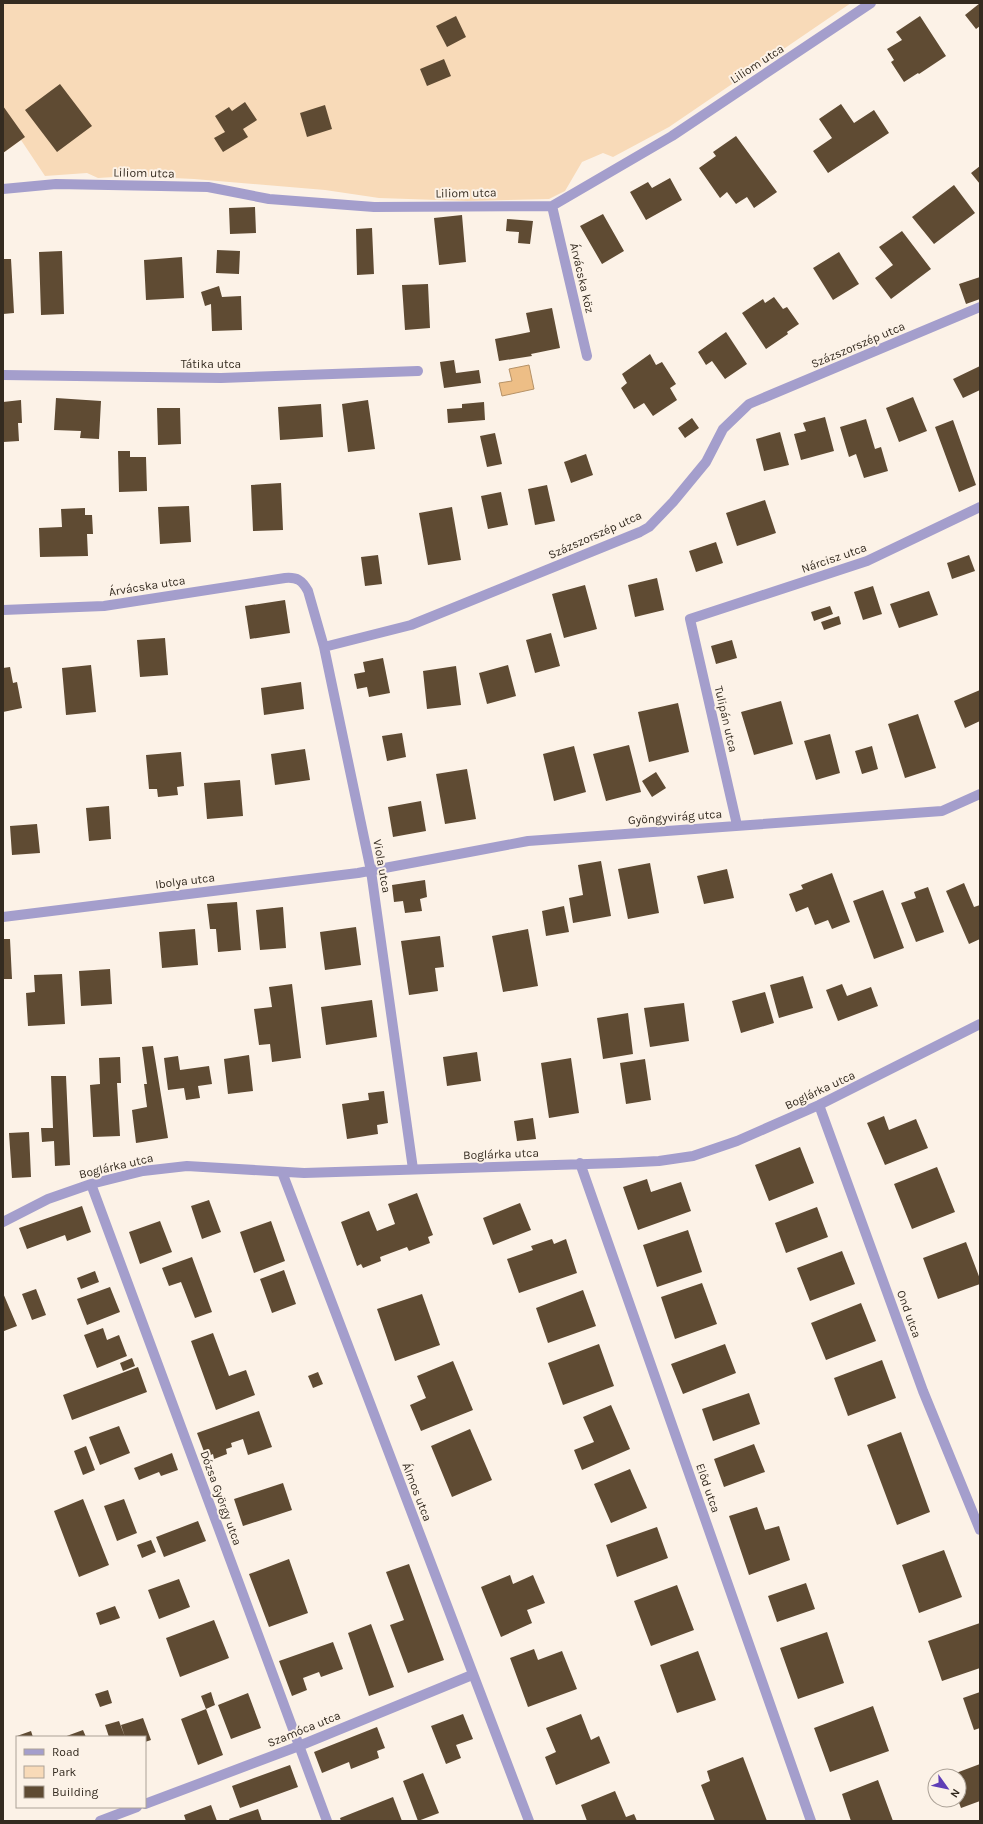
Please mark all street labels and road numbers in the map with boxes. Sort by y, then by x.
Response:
street label: Liliom utca [727,41,787,87]
street label: Liliom utca [113,165,175,181]
street label: Liliom utca [435,185,497,201]
street label: Árvácska köz [567,241,598,315]
street label: Százszorszép utca [809,319,907,371]
street label: Tátika utca [181,357,241,371]
street label: Százszorszép utca [546,508,644,562]
street label: Nárcisz utca [799,540,869,576]
street label: Árvácska utca [108,572,186,599]
street label: Tulipán utca [712,684,740,754]
street label: Gyöngyvirág utca [627,807,723,827]
street label: Viola utca [370,838,394,894]
street label: Ibolya utca [154,870,216,892]
street label: Boglárka utca [783,1068,857,1112]
street label: Boglárka utca [463,1146,539,1162]
street label: Boglárka utca [77,1151,155,1181]
street label: Ond utca [894,1288,924,1340]
street label: Dózsa György utca [197,1449,245,1547]
street label: Álmos utca [399,1460,436,1523]
street label: Előd utca [693,1462,723,1514]
street label: Szamóca utca [265,1708,343,1750]

